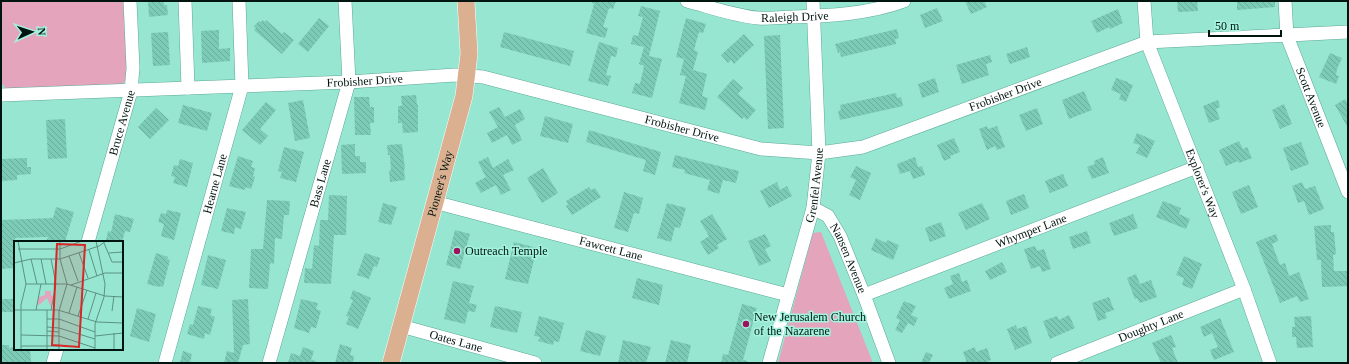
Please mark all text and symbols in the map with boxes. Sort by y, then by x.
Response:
street label: Raleigh Drive [761,8,829,25]
north arrow [12,12,52,52]
scale bar [1209,12,1281,38]
text: 50 m [1215,19,1240,33]
text: N [36,27,48,36]
street label: Scott Avenue [1293,65,1329,130]
street label: Frobisher Drive [326,71,403,90]
street label: Frobisher Drive [967,75,1044,114]
street label: Bruce Avenue [106,88,138,157]
street label: Frobisher Drive [643,112,721,145]
street label: Grenfel Avenue [802,147,826,224]
street label: Explorer's Way [1183,147,1222,220]
street label: Pioneer's Way [424,149,456,218]
street label: Hearne Lane [200,152,230,215]
street label: Bass Lane [307,157,334,209]
street label: Whymper Lane [994,211,1069,251]
street label: Nansen Avenue [827,221,869,295]
street label: Fawcett Lane [578,233,644,264]
inset map [14,241,123,350]
place label: Outreach Temple [465,244,548,258]
marker: Outreach Temple [452,246,462,256]
street label: Doughty Lane [1116,307,1186,345]
place label: New Jerusalem Church of the Nazarene [754,310,866,338]
marker: New Jerusalem Church of the Nazarene [741,319,751,329]
street label: Oates Lane [428,327,484,355]

